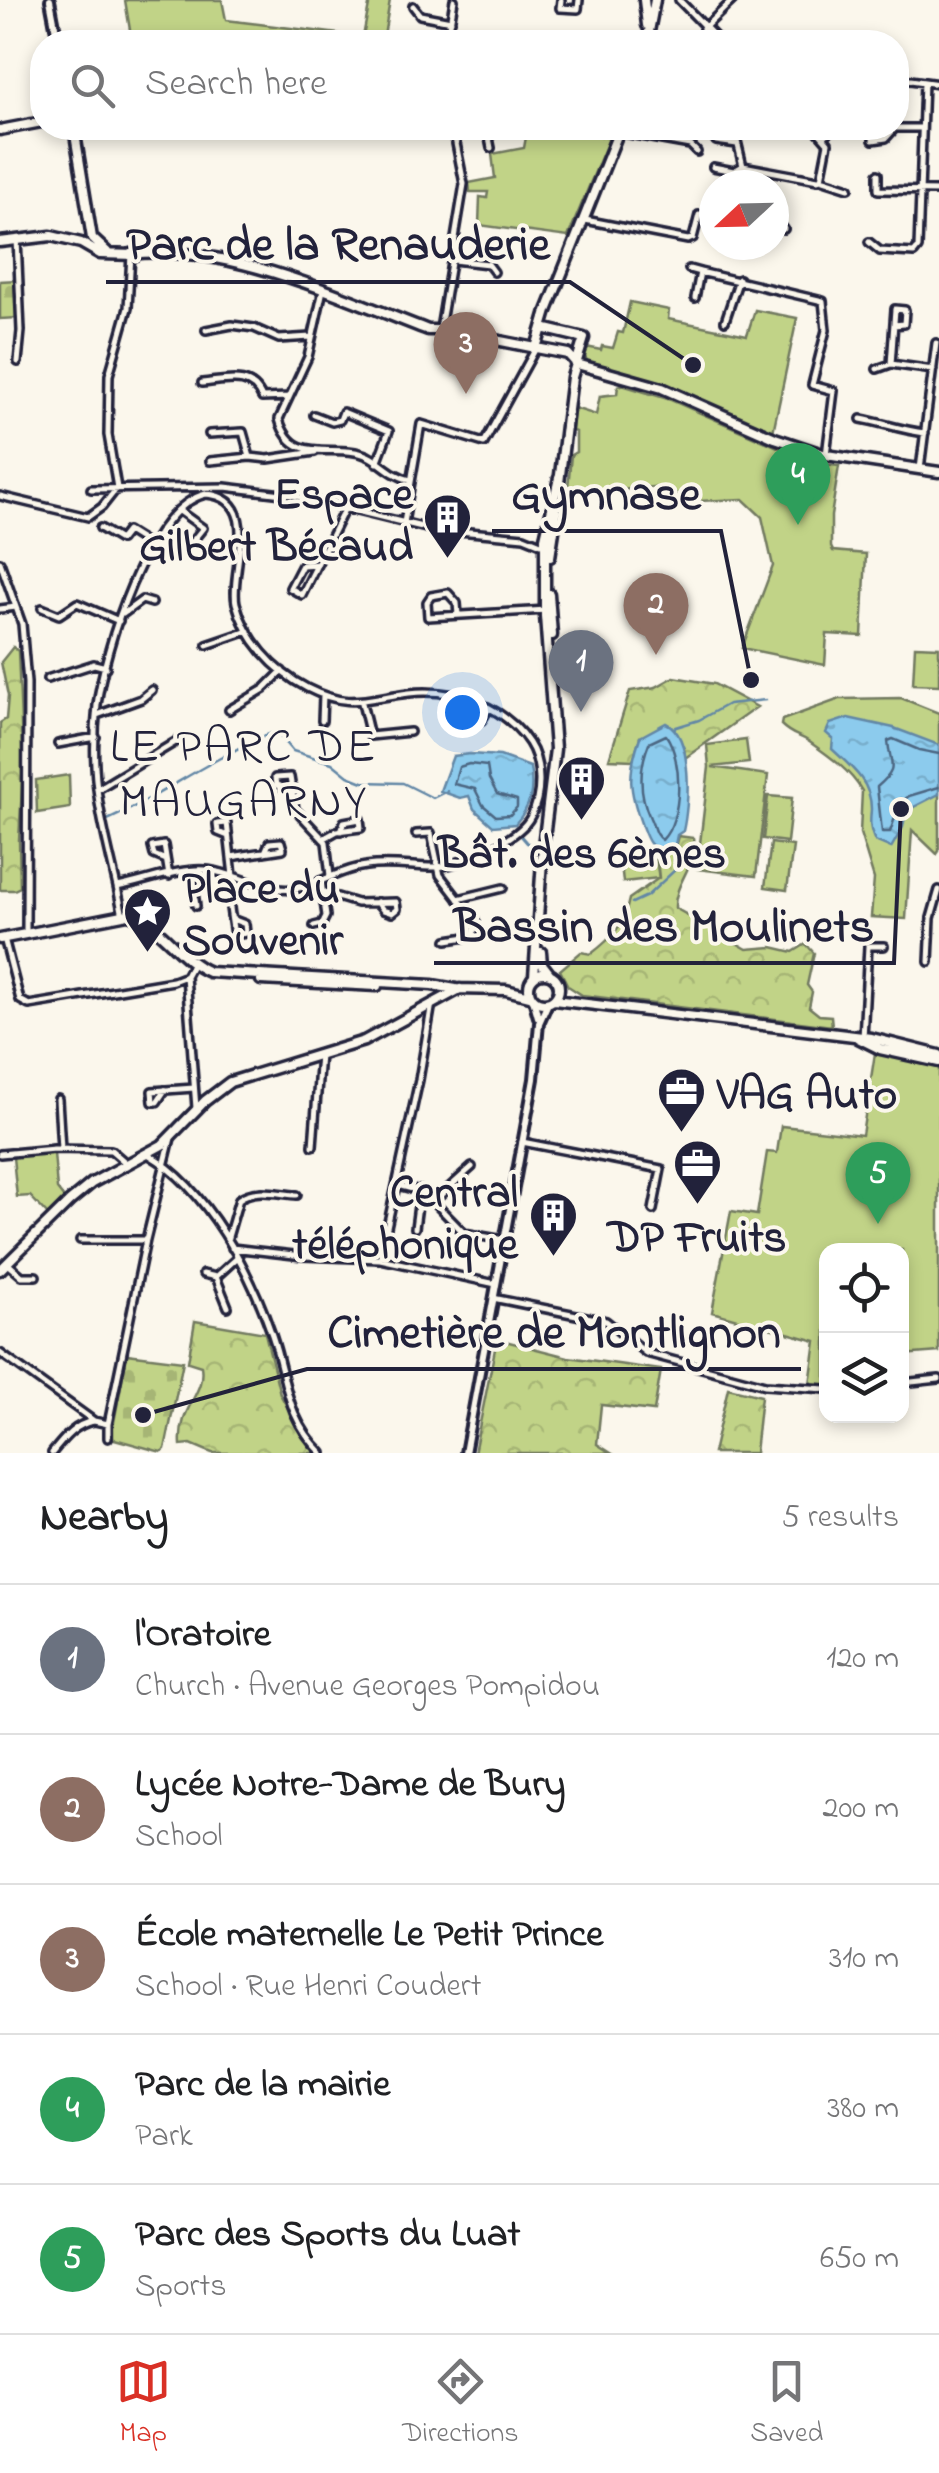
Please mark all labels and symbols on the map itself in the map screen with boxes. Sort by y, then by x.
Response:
north arrow [699,170,789,260]
callout: Parc de la Renauderie [106,204,570,282]
text: Parc de la Renauderie [126,212,551,282]
pin: 3 [434,312,498,394]
pin: 4 [766,442,830,525]
callout: Gymnase [492,453,721,531]
text: Gymnase [511,462,702,532]
place label: Espace Gilbert Bécaud [139,464,415,582]
building icon: Espace Gilbert Bécaud [422,492,474,560]
pin: 2 [624,572,688,655]
pin: 1 [548,630,614,712]
your location [437,687,488,738]
district label: LE PARC DE MAUGARNY [110,714,378,839]
building icon: Bât. des 6èmes [556,754,608,822]
place label: Bât. des 6èmes [436,823,726,889]
place label: Place du Souvenir [182,858,344,976]
callout: Bassin des Moulinets [434,885,894,963]
place icon: Place du Souvenir [121,886,173,954]
text: Bassin des Moulinets [452,894,874,964]
place label: VAG Auto [716,1064,897,1130]
office icon: VAG Auto [656,1066,708,1134]
office icon: DP Fruits [671,1138,723,1206]
pin: 5 [846,1142,910,1224]
place label: Central téléphonique [291,1162,520,1280]
building icon: Central téléphonique [527,1190,579,1258]
place label: DP Fruits [606,1207,786,1273]
callout: Cimetière de Montlignon [307,1291,801,1369]
text: Cimetière de Montlignon [327,1300,781,1372]

